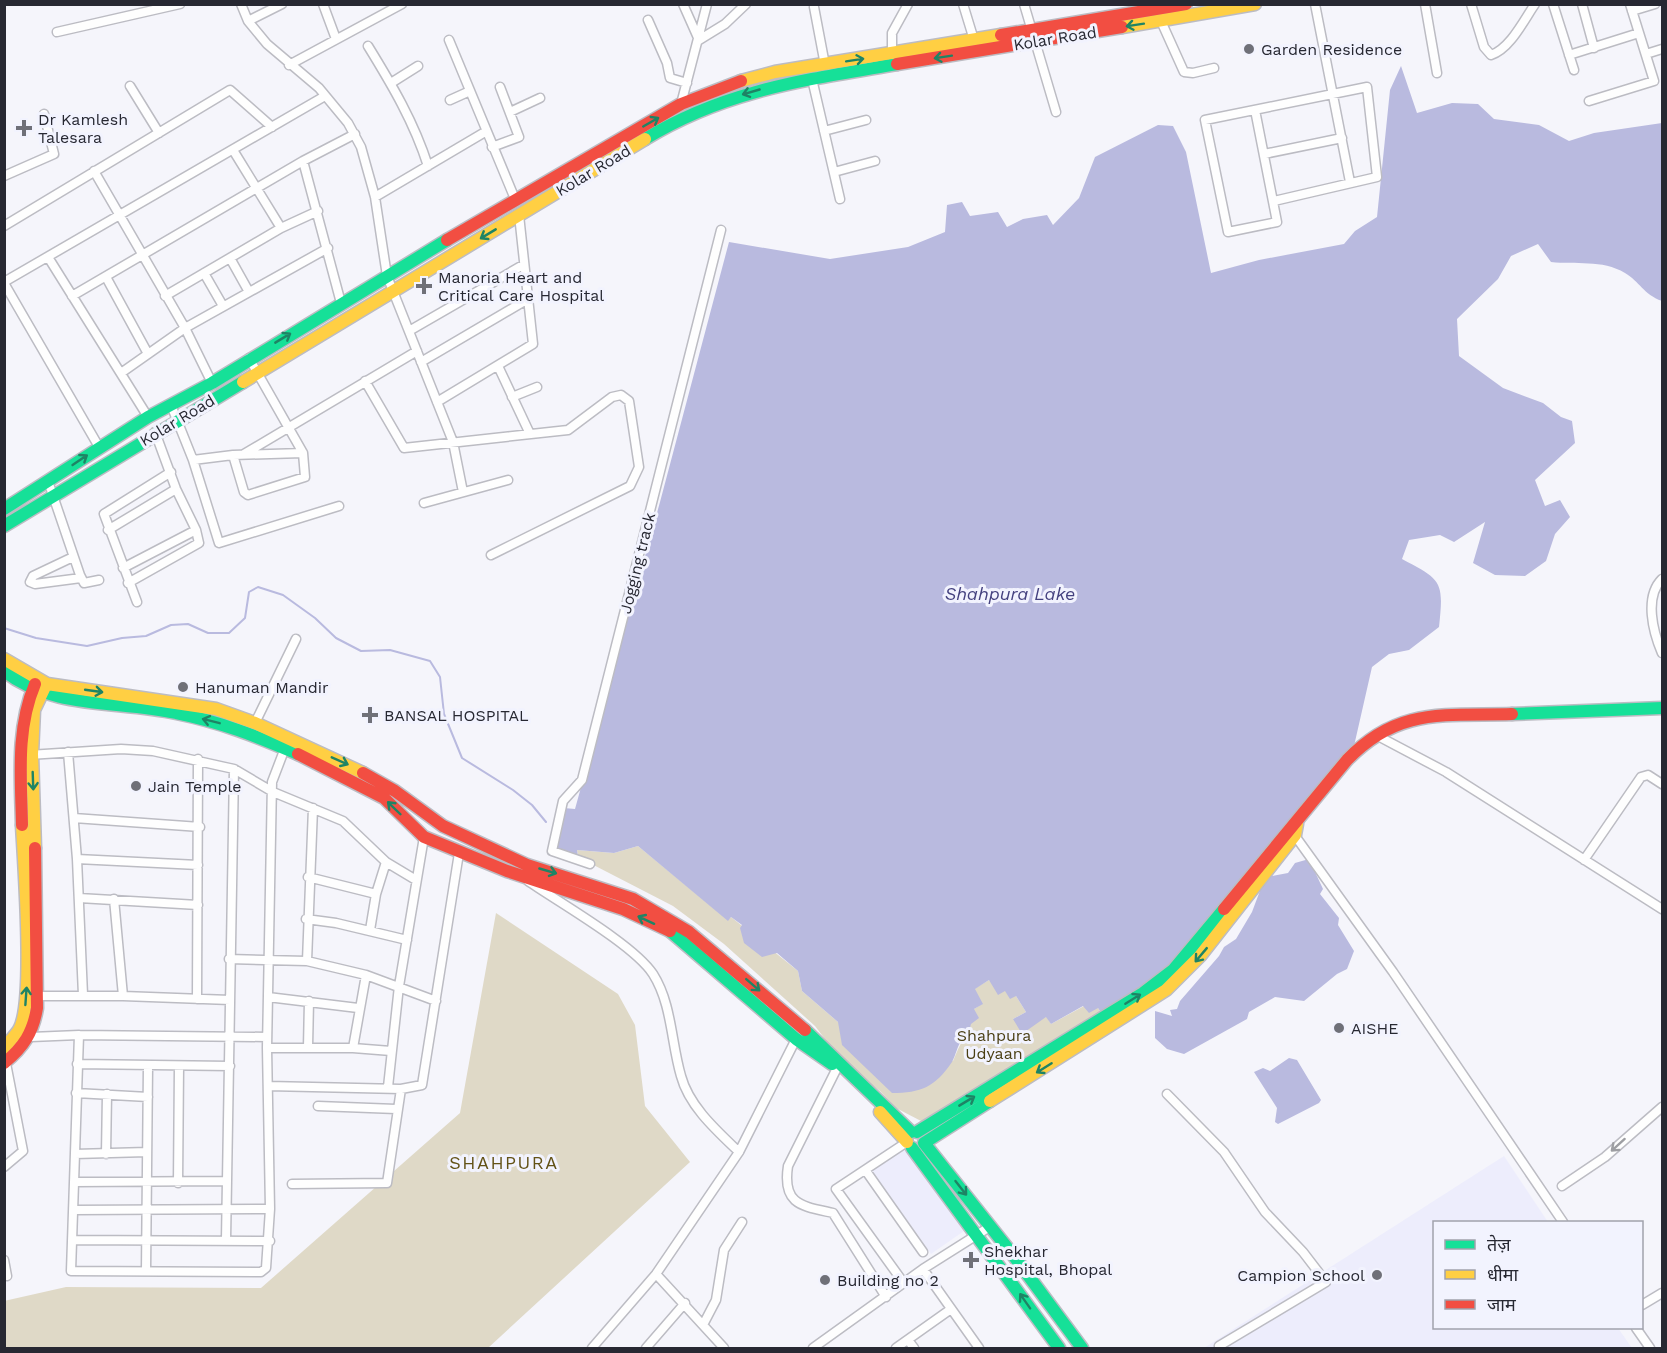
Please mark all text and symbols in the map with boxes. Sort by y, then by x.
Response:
one-way arrow [1126,20,1145,31]
street label: Kolar Road [1012,23,1098,54]
place label: Garden Residence [1261,40,1402,59]
marker: Garden Residence [1242,42,1256,56]
one-way arrow [933,52,953,63]
one-way arrow [845,54,865,65]
one-way arrow [742,87,761,98]
place label: Dr Kamlesh Talesara [38,110,128,147]
one-way arrow [642,115,659,127]
marker: Dr Kamlesh Talesara [15,119,33,137]
street label: Kolar Road [552,141,634,200]
one-way arrow [480,228,497,240]
place label: Manoria Heart and Critical Care Hospital [438,268,604,305]
marker: Manoria Heart and Critical Care Hospital [415,277,433,295]
one-way arrow [274,331,291,343]
street label: Kolar Road [136,391,218,450]
one-way arrow [72,453,89,466]
street label: Jogging track [616,511,659,616]
water label: Shahpura Lake [945,583,1075,604]
place label: Hanuman Mandir [195,678,329,697]
marker: Hanuman Mandir [176,680,190,694]
one-way arrow [84,685,103,696]
marker: BANSAL HOSPITAL [361,706,379,724]
place label: BANSAL HOSPITAL [384,706,529,725]
one-way arrow [202,714,221,726]
one-way arrow [331,756,349,767]
one-way arrow [27,771,38,791]
place label: Jain Temple [148,777,242,796]
marker: Jain Temple [129,779,143,793]
one-way arrow [387,802,402,816]
one-way arrow [538,866,557,877]
one-way arrow [638,914,656,925]
one-way arrow [1195,946,1208,962]
one-way arrow [745,978,760,992]
one-way arrow [20,986,31,1006]
one-way arrow [1124,992,1141,1004]
place label: AISHE [1351,1019,1399,1038]
marker: AISHE [1332,1021,1346,1035]
park label: Shahpura Udyaan [957,1026,1031,1063]
one-way arrow [1036,1063,1053,1075]
one-way arrow [958,1095,975,1107]
one-way arrow [1611,1138,1626,1152]
district label: SHAHPURA [449,1152,559,1173]
one-way arrow [955,1179,967,1195]
legend [1433,1221,1643,1329]
text: तेज़ [1487,1234,1511,1255]
place label: Shekhar Hospital, Bhopal [984,1242,1112,1279]
marker: Shekhar Hospital, Bhopal [962,1251,980,1269]
text: धीमा [1487,1264,1518,1285]
place label: Campion School [1237,1266,1365,1285]
marker: Campion School [1370,1268,1384,1282]
place label: Building no 2 [837,1271,939,1290]
marker: Building no 2 [818,1273,832,1287]
one-way arrow [1019,1293,1031,1309]
text: जाम [1487,1294,1517,1315]

